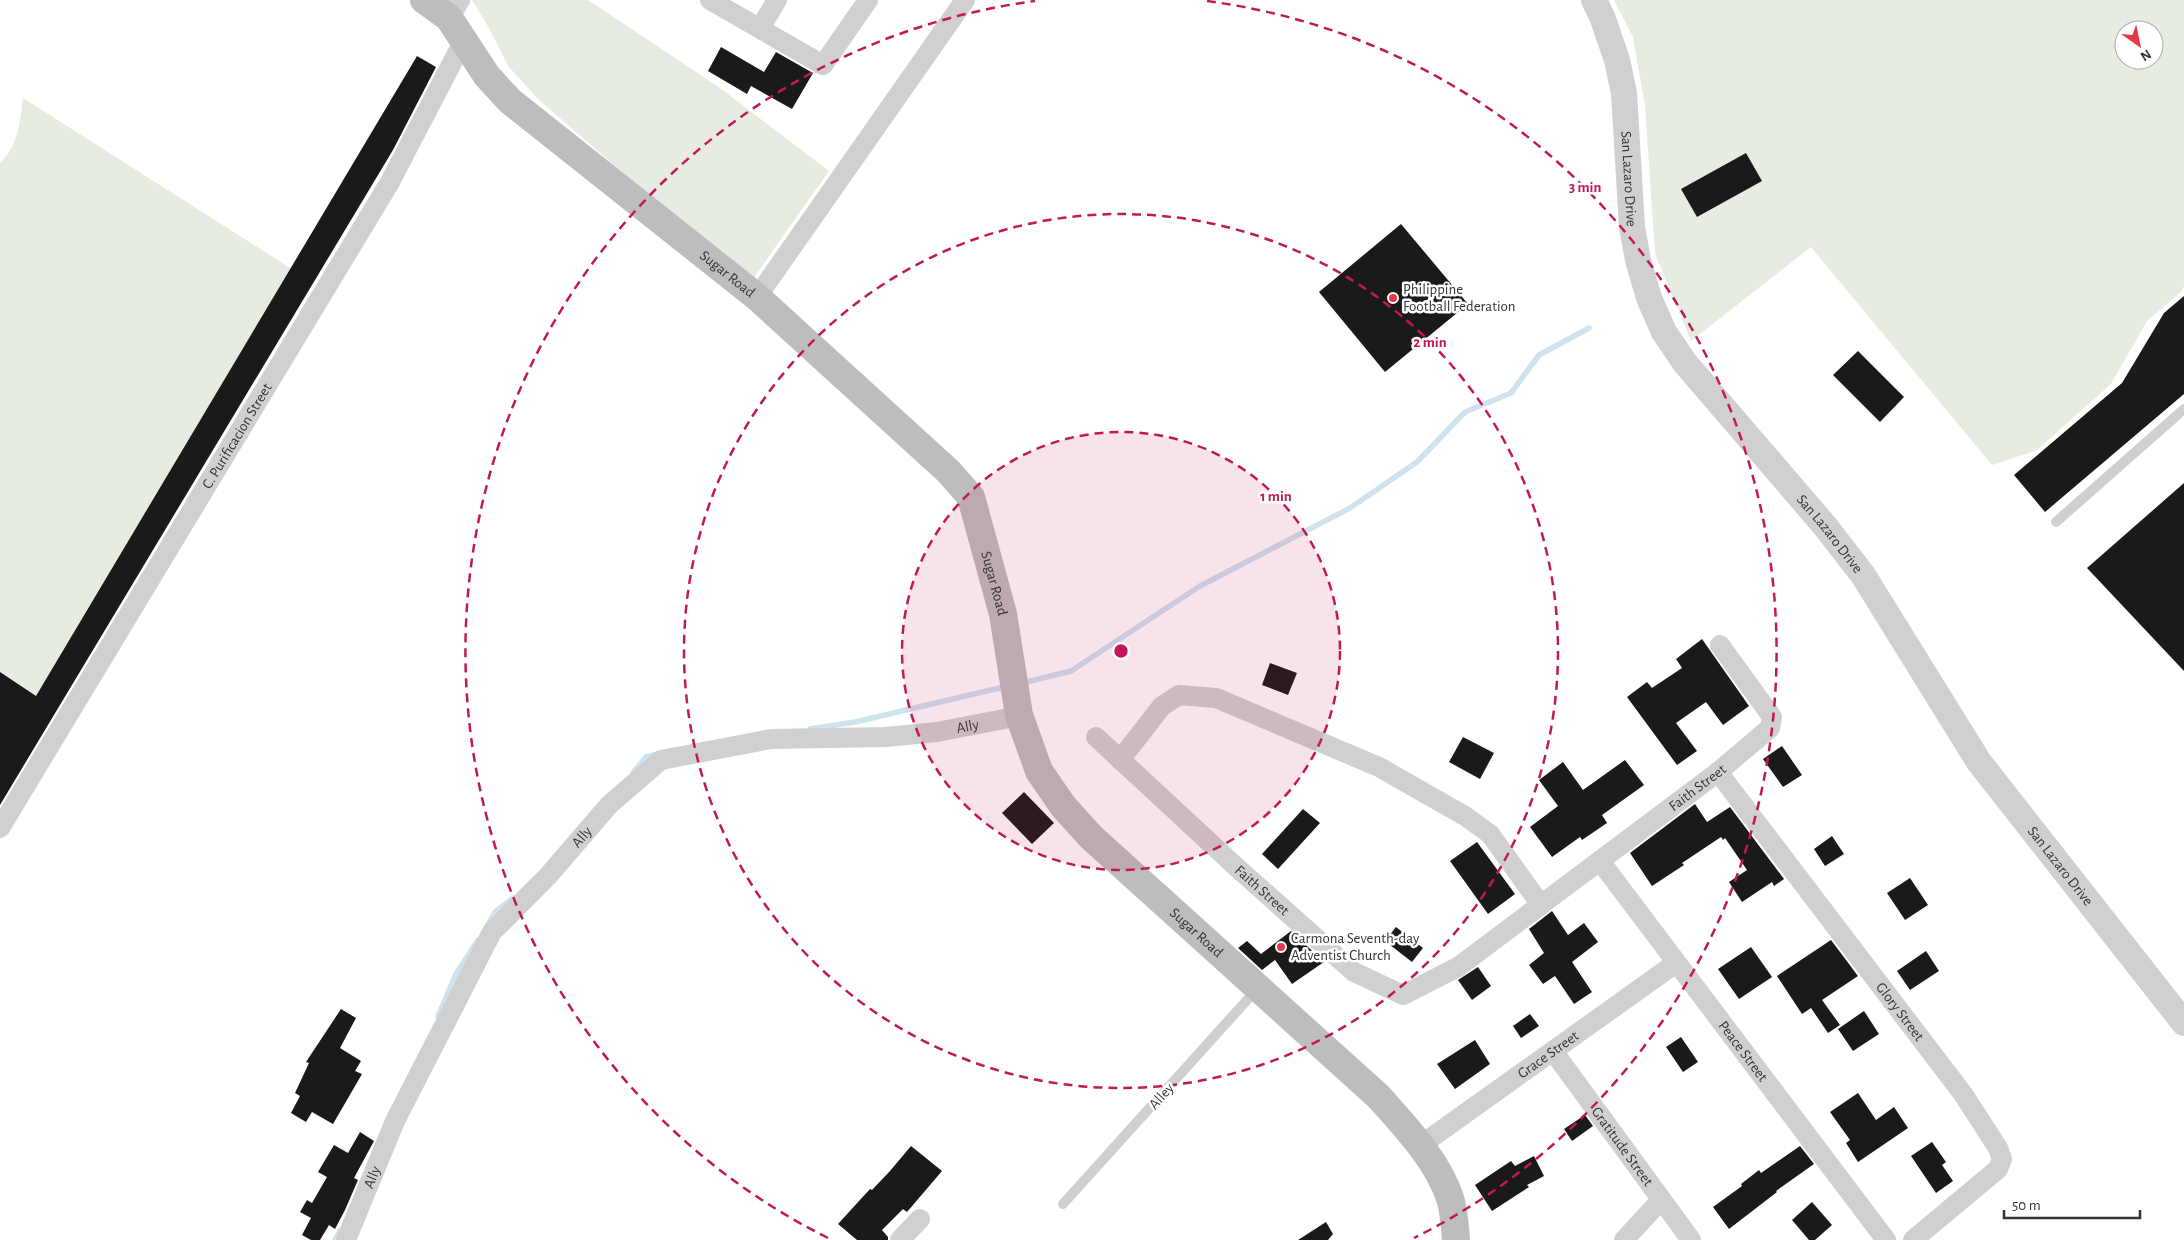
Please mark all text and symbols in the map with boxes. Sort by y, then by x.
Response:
north arrow [2114,20,2164,70]
text: N [2138,47,2153,64]
street label: San Lazaro Drive [1618,130,1639,227]
text: 3 min [1569,180,1601,195]
street label: Sugar Road [697,248,758,301]
place label: Philippine Football Federation [1403,282,1516,314]
marker: Philippine Football Federation [1387,292,1399,304]
text: 2 min [1413,335,1447,350]
street label: C. Purificacion Street [200,381,275,492]
text: 1 min [1260,489,1292,504]
street label: San Lazaro Drive [1794,492,1866,576]
street label: Sugar Road [978,550,1010,617]
centre of rings [1112,642,1130,660]
street label: Ally [955,717,981,736]
street label: Faith Street [1666,762,1729,814]
street label: Ally [569,823,595,851]
street label: San Lazaro Drive [2025,824,2096,909]
street label: Faith Street [1232,863,1292,919]
street label: Sugar Road [1167,905,1226,960]
place label: Carmona Seventh-day Adventist Church [1291,931,1420,963]
marker: Carmona Seventh-day Adventist Church [1275,941,1287,953]
street label: Glory Street [1873,980,1927,1044]
street label: Peace Street [1715,1018,1771,1085]
street label: Grace Street [1515,1028,1582,1081]
street label: Alley [1146,1080,1177,1112]
street label: Gratitude Street [1588,1104,1656,1189]
street label: Ally [361,1164,384,1191]
scale bar [2004,1188,2140,1220]
text: 50 m [2012,1198,2041,1213]

